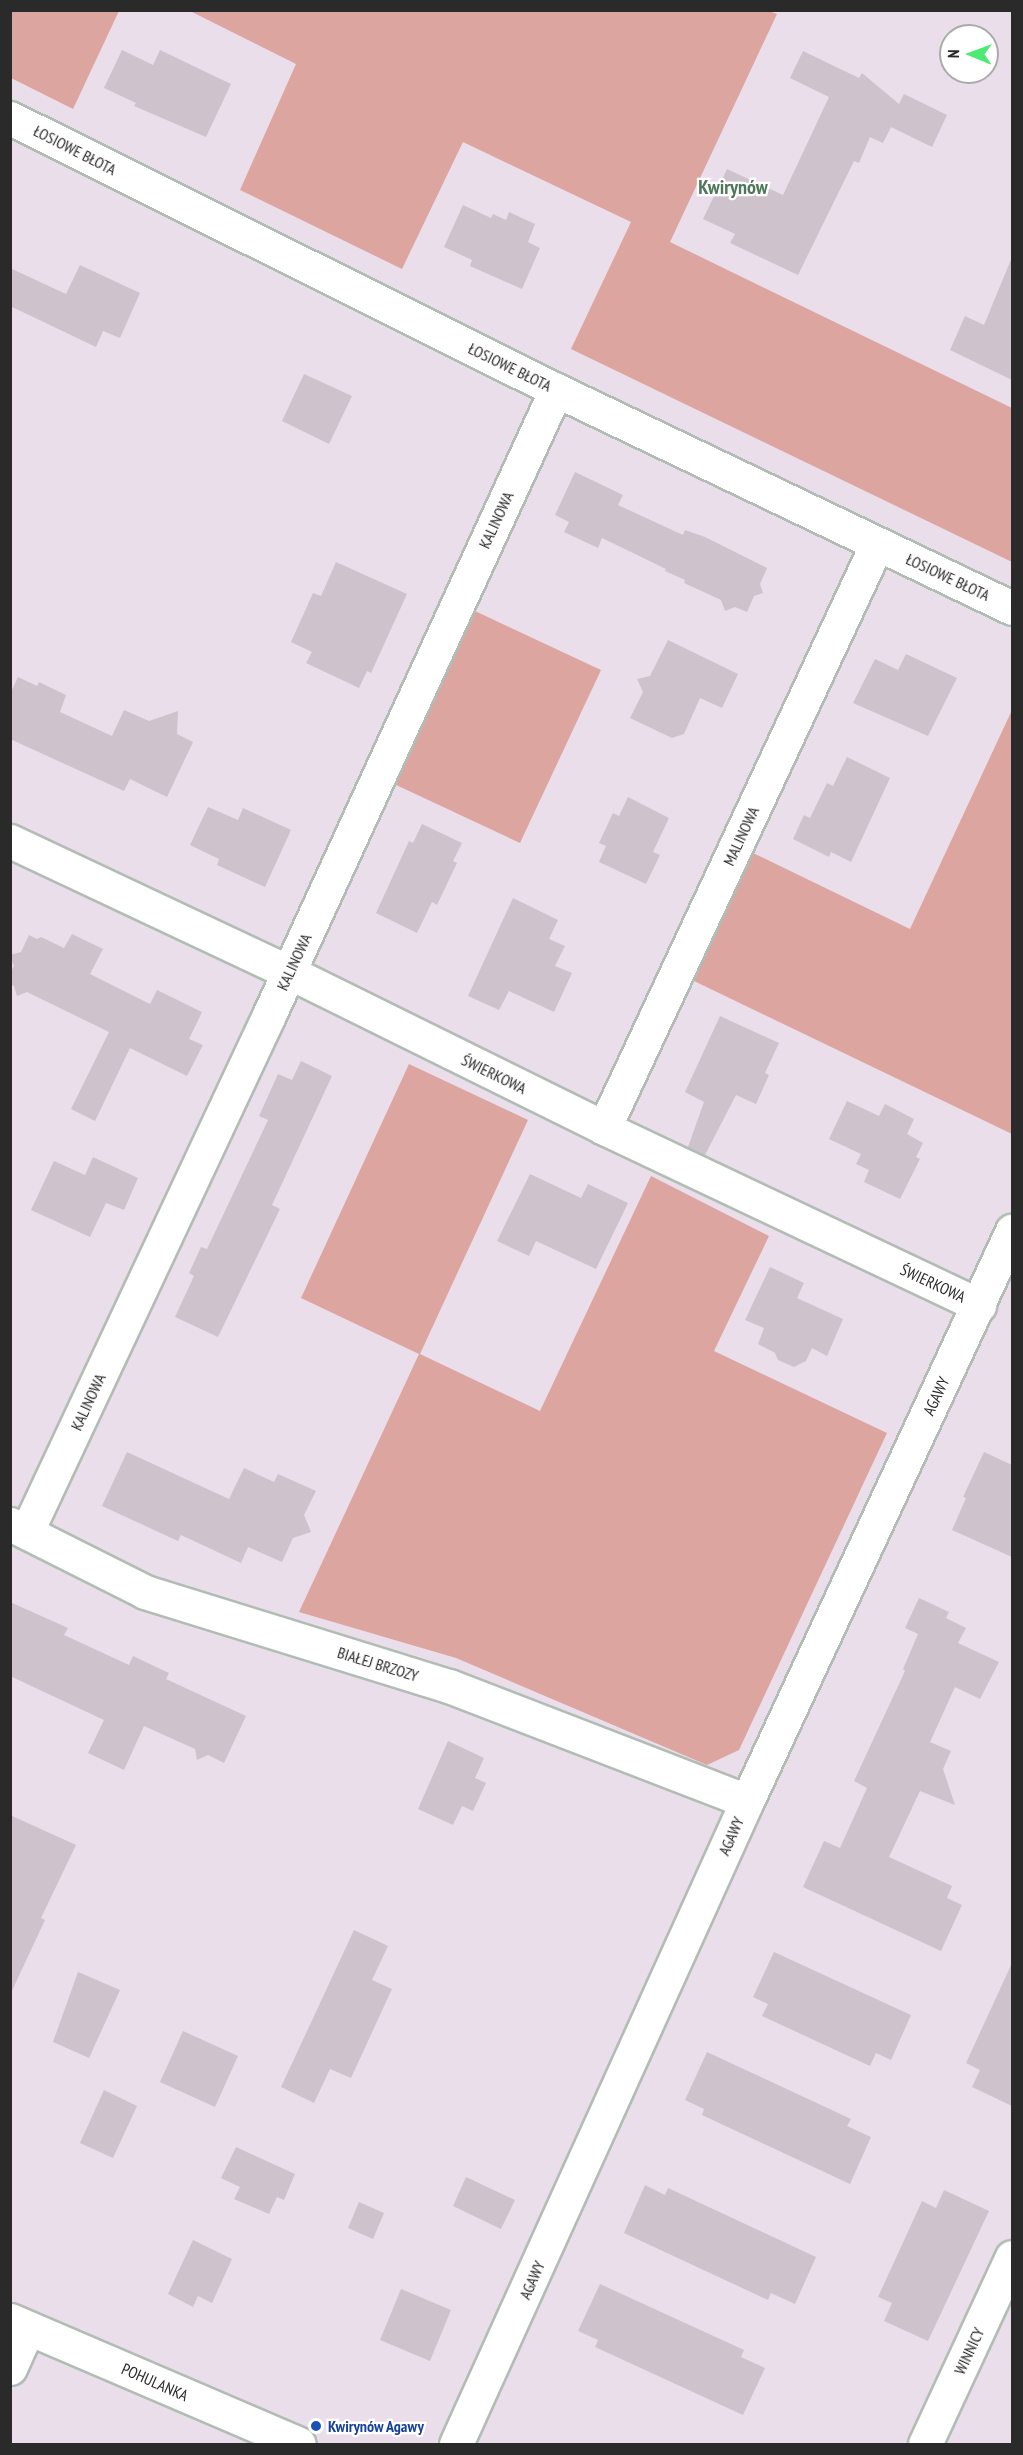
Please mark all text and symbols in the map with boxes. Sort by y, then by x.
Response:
north arrow [939,24,999,84]
text: N [943,49,963,58]
street label: ŁOSIOWE BŁOTA [31,121,119,179]
district label: Kwirynów [698,175,768,199]
street label: ŁOSIOWE BŁOTA [465,339,555,395]
street label: KALINOWA [475,489,517,551]
street label: ŁOSIOWE BŁOTA [903,549,993,605]
street label: MALINOWA [719,803,763,869]
street label: KALINOWA [273,931,315,993]
street label: ŚWIERKOWA [458,1050,530,1098]
street label: ŚWIERKOWA [897,1260,969,1306]
street label: KALINOWA [67,1371,109,1433]
street label: AGAWY [919,1374,953,1418]
street label: BIAŁEJ BRZOZY [335,1643,421,1685]
street label: AGAWY [714,1814,748,1858]
street label: AGAWY [515,2258,549,2302]
street label: WINNICY [950,2324,988,2378]
street label: POHULANKA [119,2359,191,2405]
place label: Kwirynów Agawy [328,2416,425,2436]
marker: Kwirynów Agawy [309,2419,323,2433]

